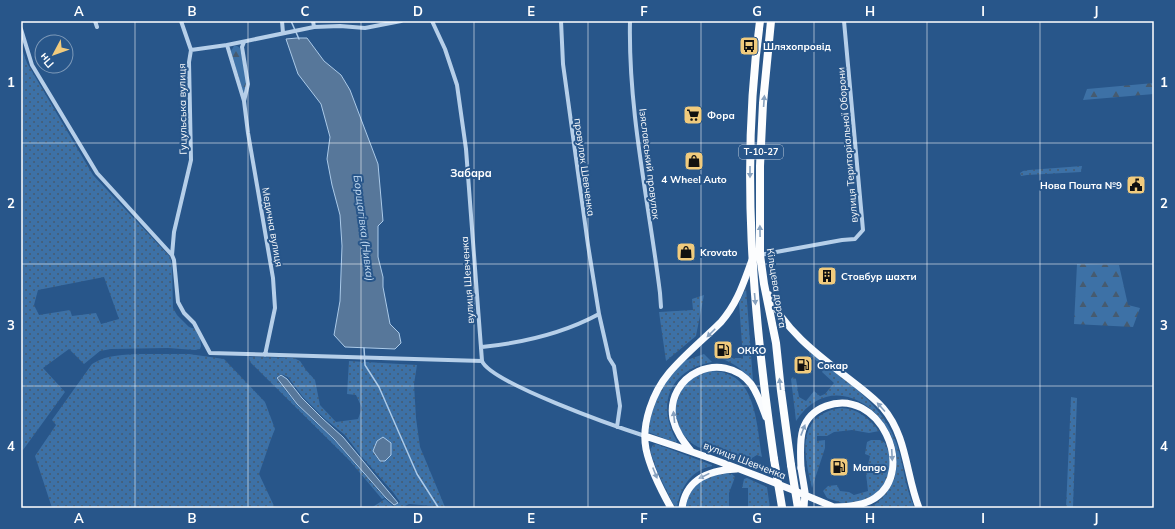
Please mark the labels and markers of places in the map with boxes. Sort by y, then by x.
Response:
bus stop icon: Шляхопровід [738,35,760,57]
place label: Шляхопровід [763,40,831,53]
supermarket icon: Фора [682,104,704,126]
place label: Фора [707,109,735,122]
shop icon: 4 Wheel Auto [683,150,705,172]
place label: 4 Wheel Auto [661,173,727,186]
public building icon: Нова Пошта №9 [1125,174,1147,196]
place label: Нова Пошта №9 [1040,179,1122,192]
shop icon: Krovato [675,241,697,263]
place label: Krovato [700,246,738,259]
building icon: Стовбур шахти [816,265,838,287]
place label: Стовбур шахти [841,270,917,283]
fuel station icon: ОККО [712,339,734,361]
place label: ОККО [737,344,767,357]
fuel station icon: Сокар [792,354,814,376]
place label: Сокар [817,359,848,372]
fuel station icon: Mango [828,456,850,478]
place label: Mango [853,461,886,474]

